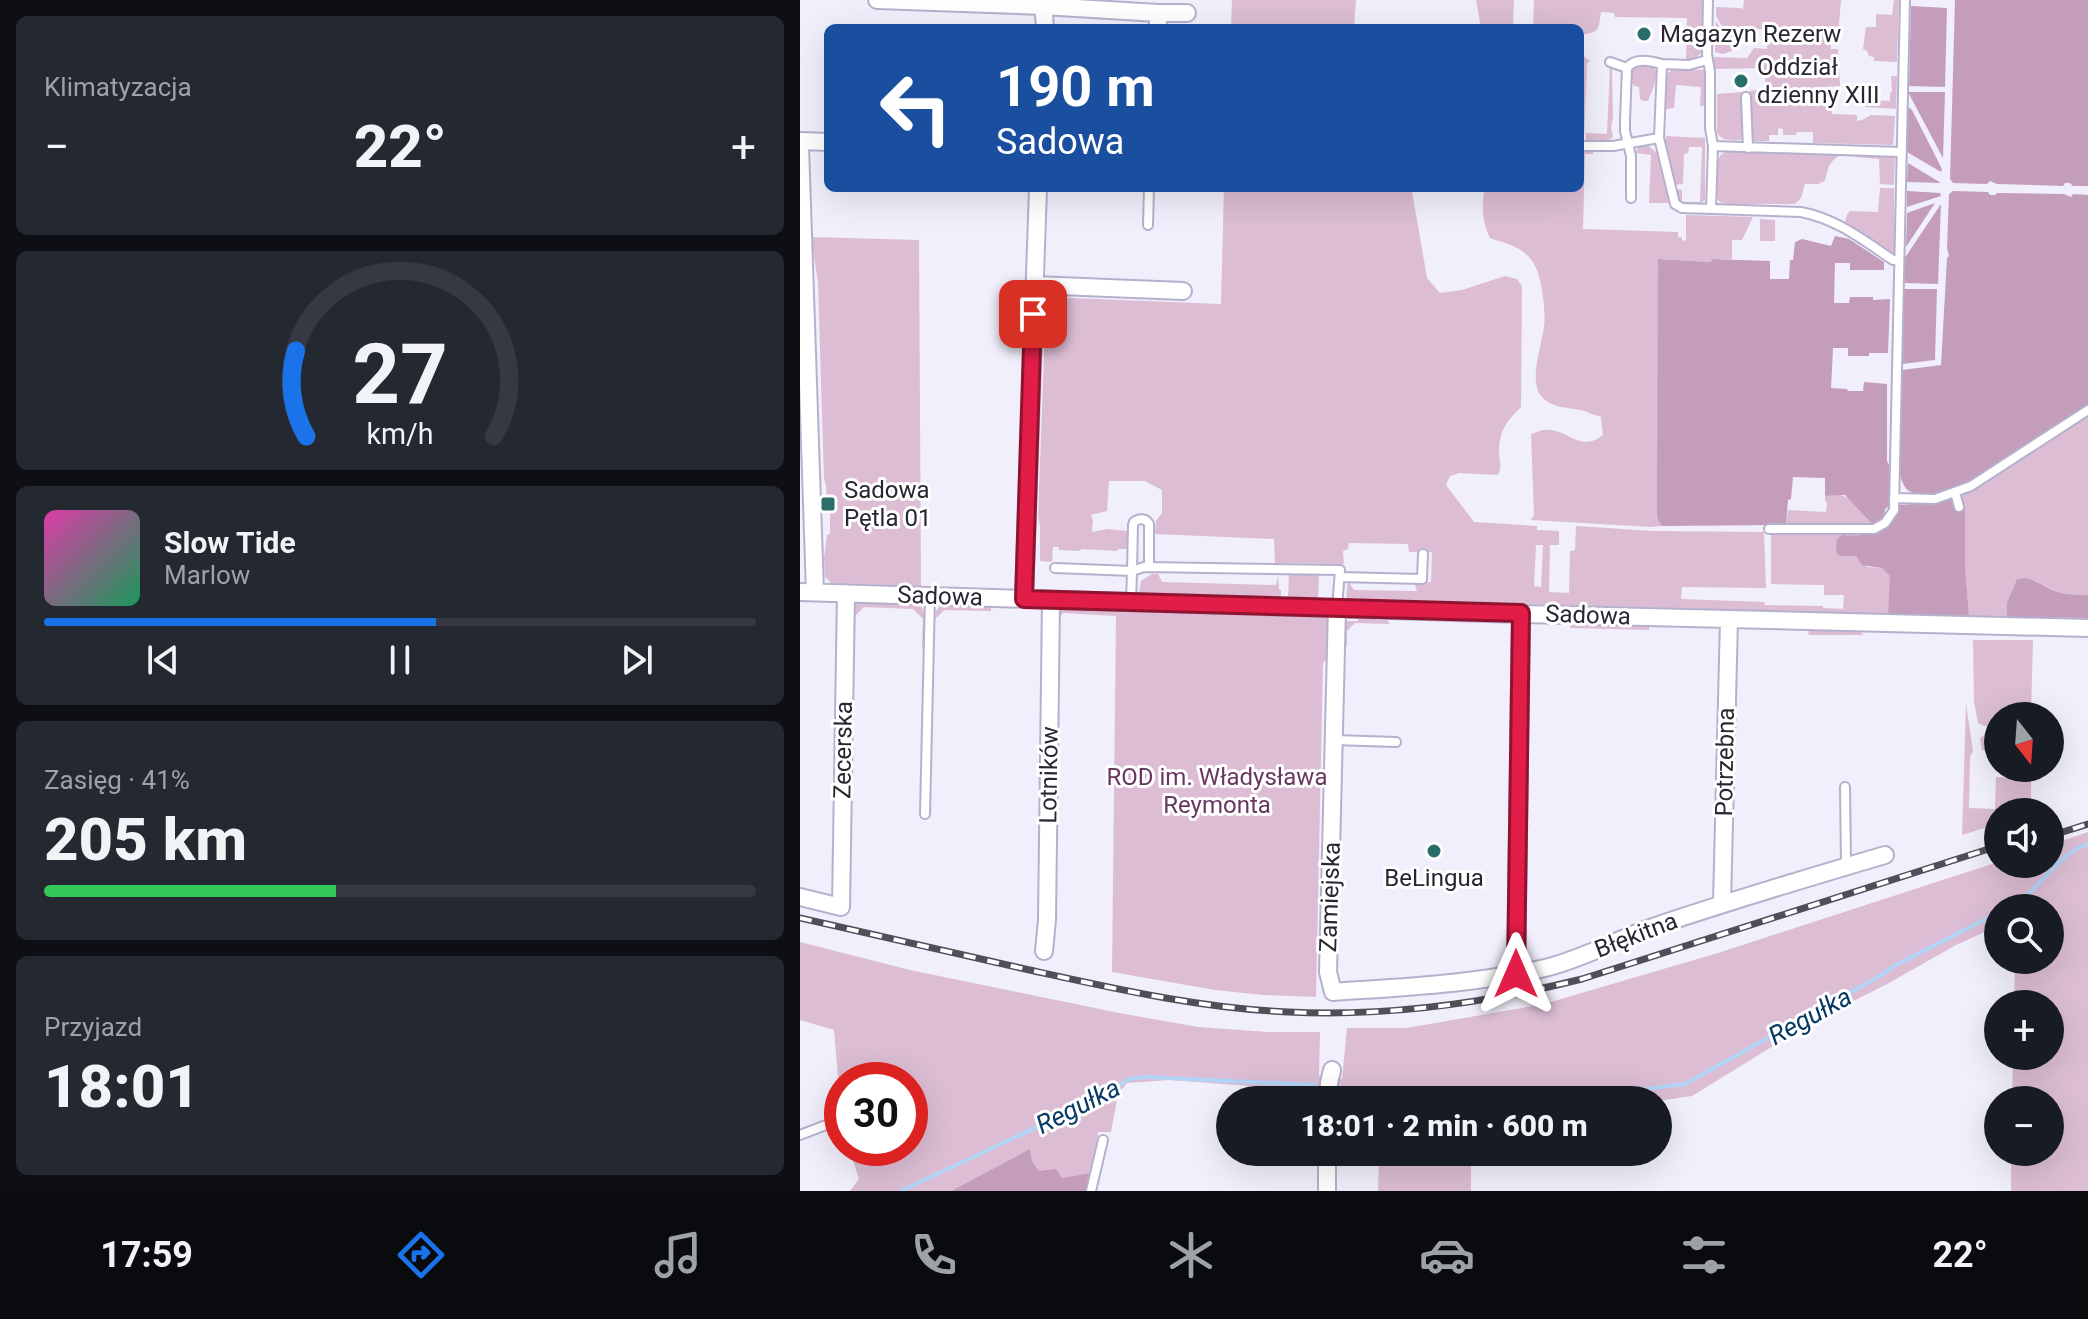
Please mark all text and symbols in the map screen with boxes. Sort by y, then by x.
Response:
place label: Magazyn Rezerw [1660,20,1841,48]
marker: Magazyn Rezerw [1635,25,1653,43]
place label: Oddział dzienny XIII [1757,53,1879,109]
text: 190 m [996,54,1155,120]
icon: left [864,56,968,160]
text: Klimatyzacja [44,72,192,102]
marker: Oddział dzienny XIII [1732,72,1750,90]
text: 22° [354,111,447,182]
text: − [44,121,69,173]
text: + [731,121,756,173]
text: Sadowa [996,121,1124,163]
pin [999,280,1067,348]
icon: arrive [1011,292,1055,336]
text: 27 [352,325,448,422]
text: km/h [366,417,434,451]
place label: Sadowa Pętla 01 [844,476,931,532]
marker: Sadowa Pętla 01 [819,495,837,513]
text: Slow Tide [164,525,296,560]
text: Marlow [164,560,250,590]
street label: Sadowa [897,581,983,611]
street label: Sadowa [1545,600,1631,630]
icon: previous [141,638,185,682]
icon: pause [378,638,422,682]
icon: next [615,638,659,682]
street label: Zecerska [828,701,858,799]
north arrow [1984,702,2064,782]
map controls [1984,702,2064,1166]
street label: Potrzebna [1710,707,1740,817]
street label: Lotników [1034,726,1064,824]
park label: ROD im. Władysława Reymonta [1107,763,1327,819]
text: Zasięg · 41% [44,765,190,795]
button: sound [1984,798,2064,878]
text: 205 km [44,804,247,875]
street label: Zamiejska [1314,841,1346,953]
marker: BeLingua [1425,842,1443,860]
place label: BeLingua [1384,864,1484,892]
button: search [1984,894,2064,974]
street label: Błękitna [1591,906,1681,964]
position arrow [1474,932,1558,1016]
water label: Regułka [1763,981,1857,1051]
button: + [1984,990,2064,1070]
text: Przyjazd [44,1012,142,1042]
text: 18:01 [44,1051,200,1122]
speed limit sign: 30 [824,1062,928,1166]
water label: Regułka [1031,1072,1125,1140]
button: − [1984,1086,2064,1166]
text: 18:01 · 2 min · 600 m [1300,1108,1588,1143]
icon: directions [393,1227,449,1283]
icon: music [650,1227,706,1283]
icon: phone [906,1227,962,1283]
icon: climate [1163,1227,1219,1283]
icon: car [1419,1227,1475,1283]
icon: filters [1676,1227,1732,1283]
text: 17:59 [100,1234,193,1276]
text: 22° [1932,1234,1988,1276]

